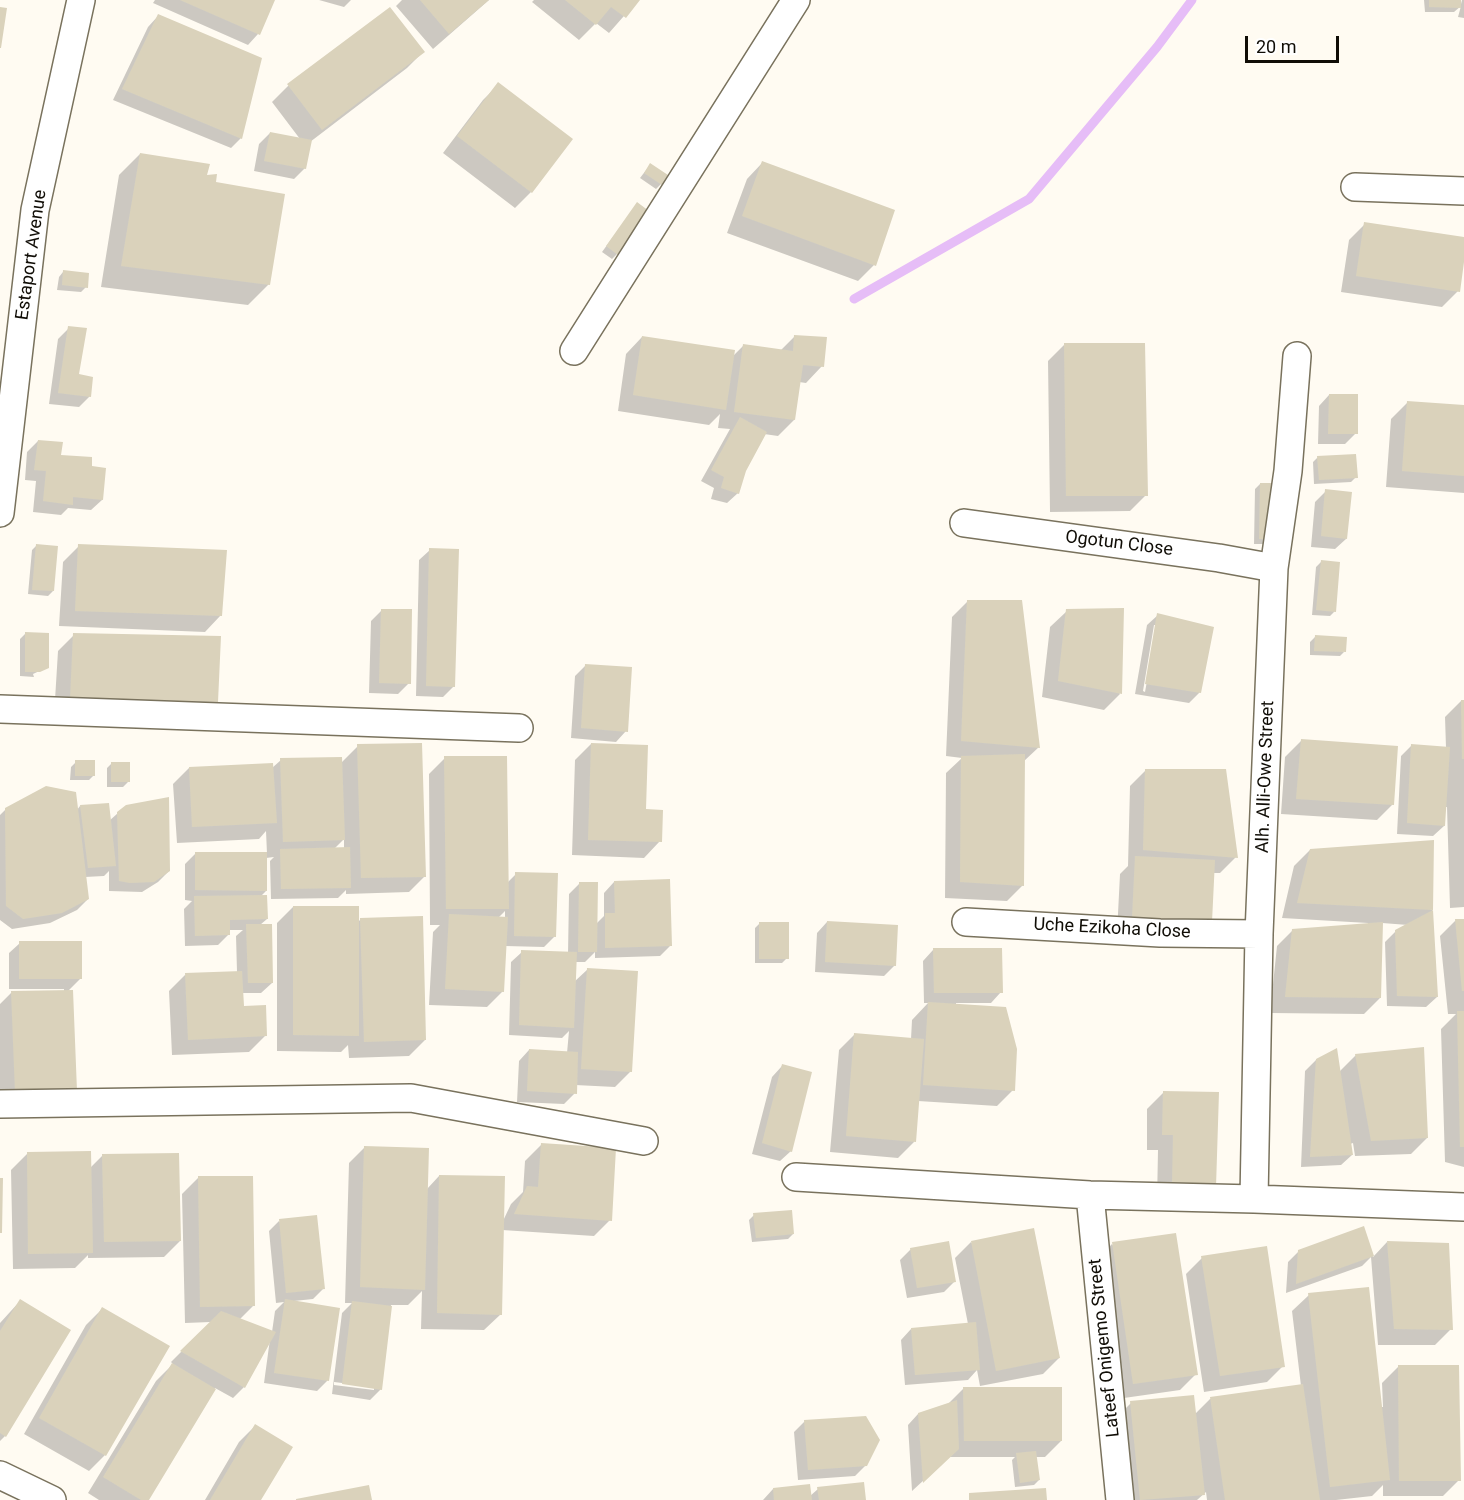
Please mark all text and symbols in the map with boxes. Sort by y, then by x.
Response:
scale bar [1248,24,1342,62]
text: 20 m [1256,36,1296,57]
street label: Estaport Avenue [12,188,52,322]
street label: Ogotun Close [1064,527,1174,561]
street label: Alh. Alli-Owe Street [1253,700,1279,854]
street label: Uche Ezikoha Close [1033,914,1191,944]
street label: Lateef Onigemo Street [1085,1258,1125,1438]

